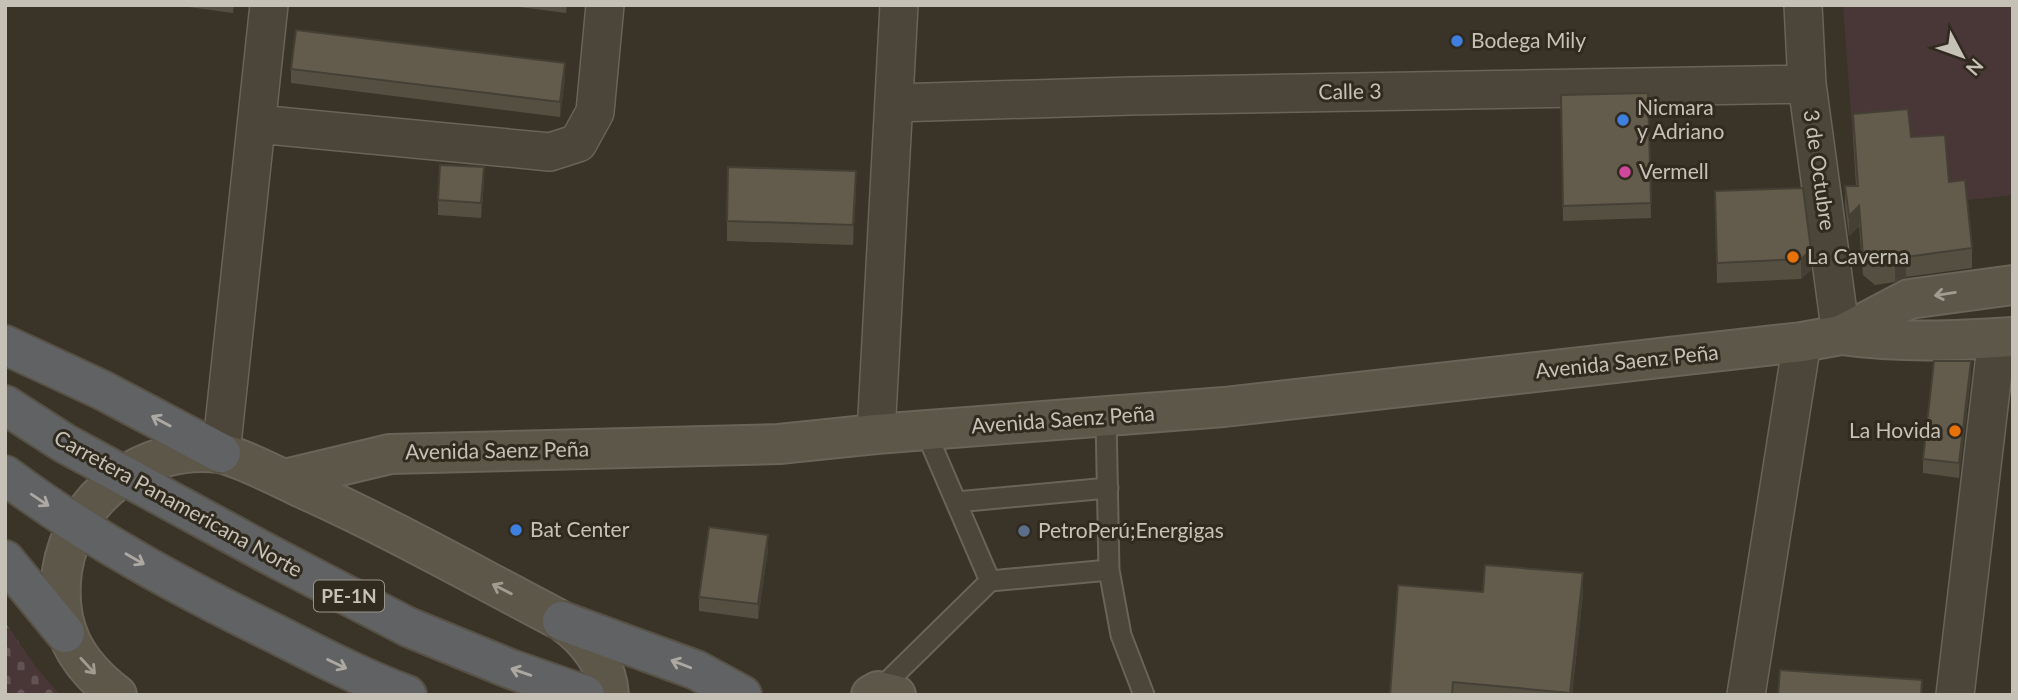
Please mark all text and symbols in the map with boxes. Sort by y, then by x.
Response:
north arrow [1927,21,1997,91]
place label: Bodega Mily [1471,27,1586,52]
marker: Bodega Mily [1449,33,1465,49]
text: N [1962,54,1989,81]
street label: Calle 3 [1318,77,1382,104]
place label: Nicmara y Adriano [1637,94,1725,143]
street label: 3 de Octubre [1800,108,1841,232]
marker: Nicmara y Adriano [1615,112,1631,128]
place label: Vermell [1639,158,1709,183]
marker: Vermell [1617,164,1633,180]
place label: La Caverna [1807,243,1909,268]
marker: La Caverna [1785,249,1801,265]
one-way arrow [1934,288,1957,301]
street label: Avenida Saenz Peña [1534,338,1720,383]
street label: Avenida Saenz Peña [970,400,1156,437]
one-way arrow [151,414,172,428]
place label: La Hovida [1849,417,1941,442]
marker: La Hovida [1947,423,1963,439]
street label: Carretera Panamericana Norte [50,424,307,581]
street label: Avenida Saenz Peña [405,435,589,464]
one-way arrow [30,493,49,507]
place label: Bat Center [530,516,630,541]
place label: PetroPerú;Energigas [1038,517,1224,542]
marker: Bat Center [508,522,524,538]
marker: PetroPerú;Energigas [1016,523,1032,539]
one-way arrow [124,553,145,566]
road number: PE-1N [314,580,384,611]
one-way arrow [492,582,513,596]
one-way arrow [80,657,97,674]
one-way arrow [671,657,693,670]
one-way arrow [326,658,347,672]
one-way arrow [510,665,532,677]

